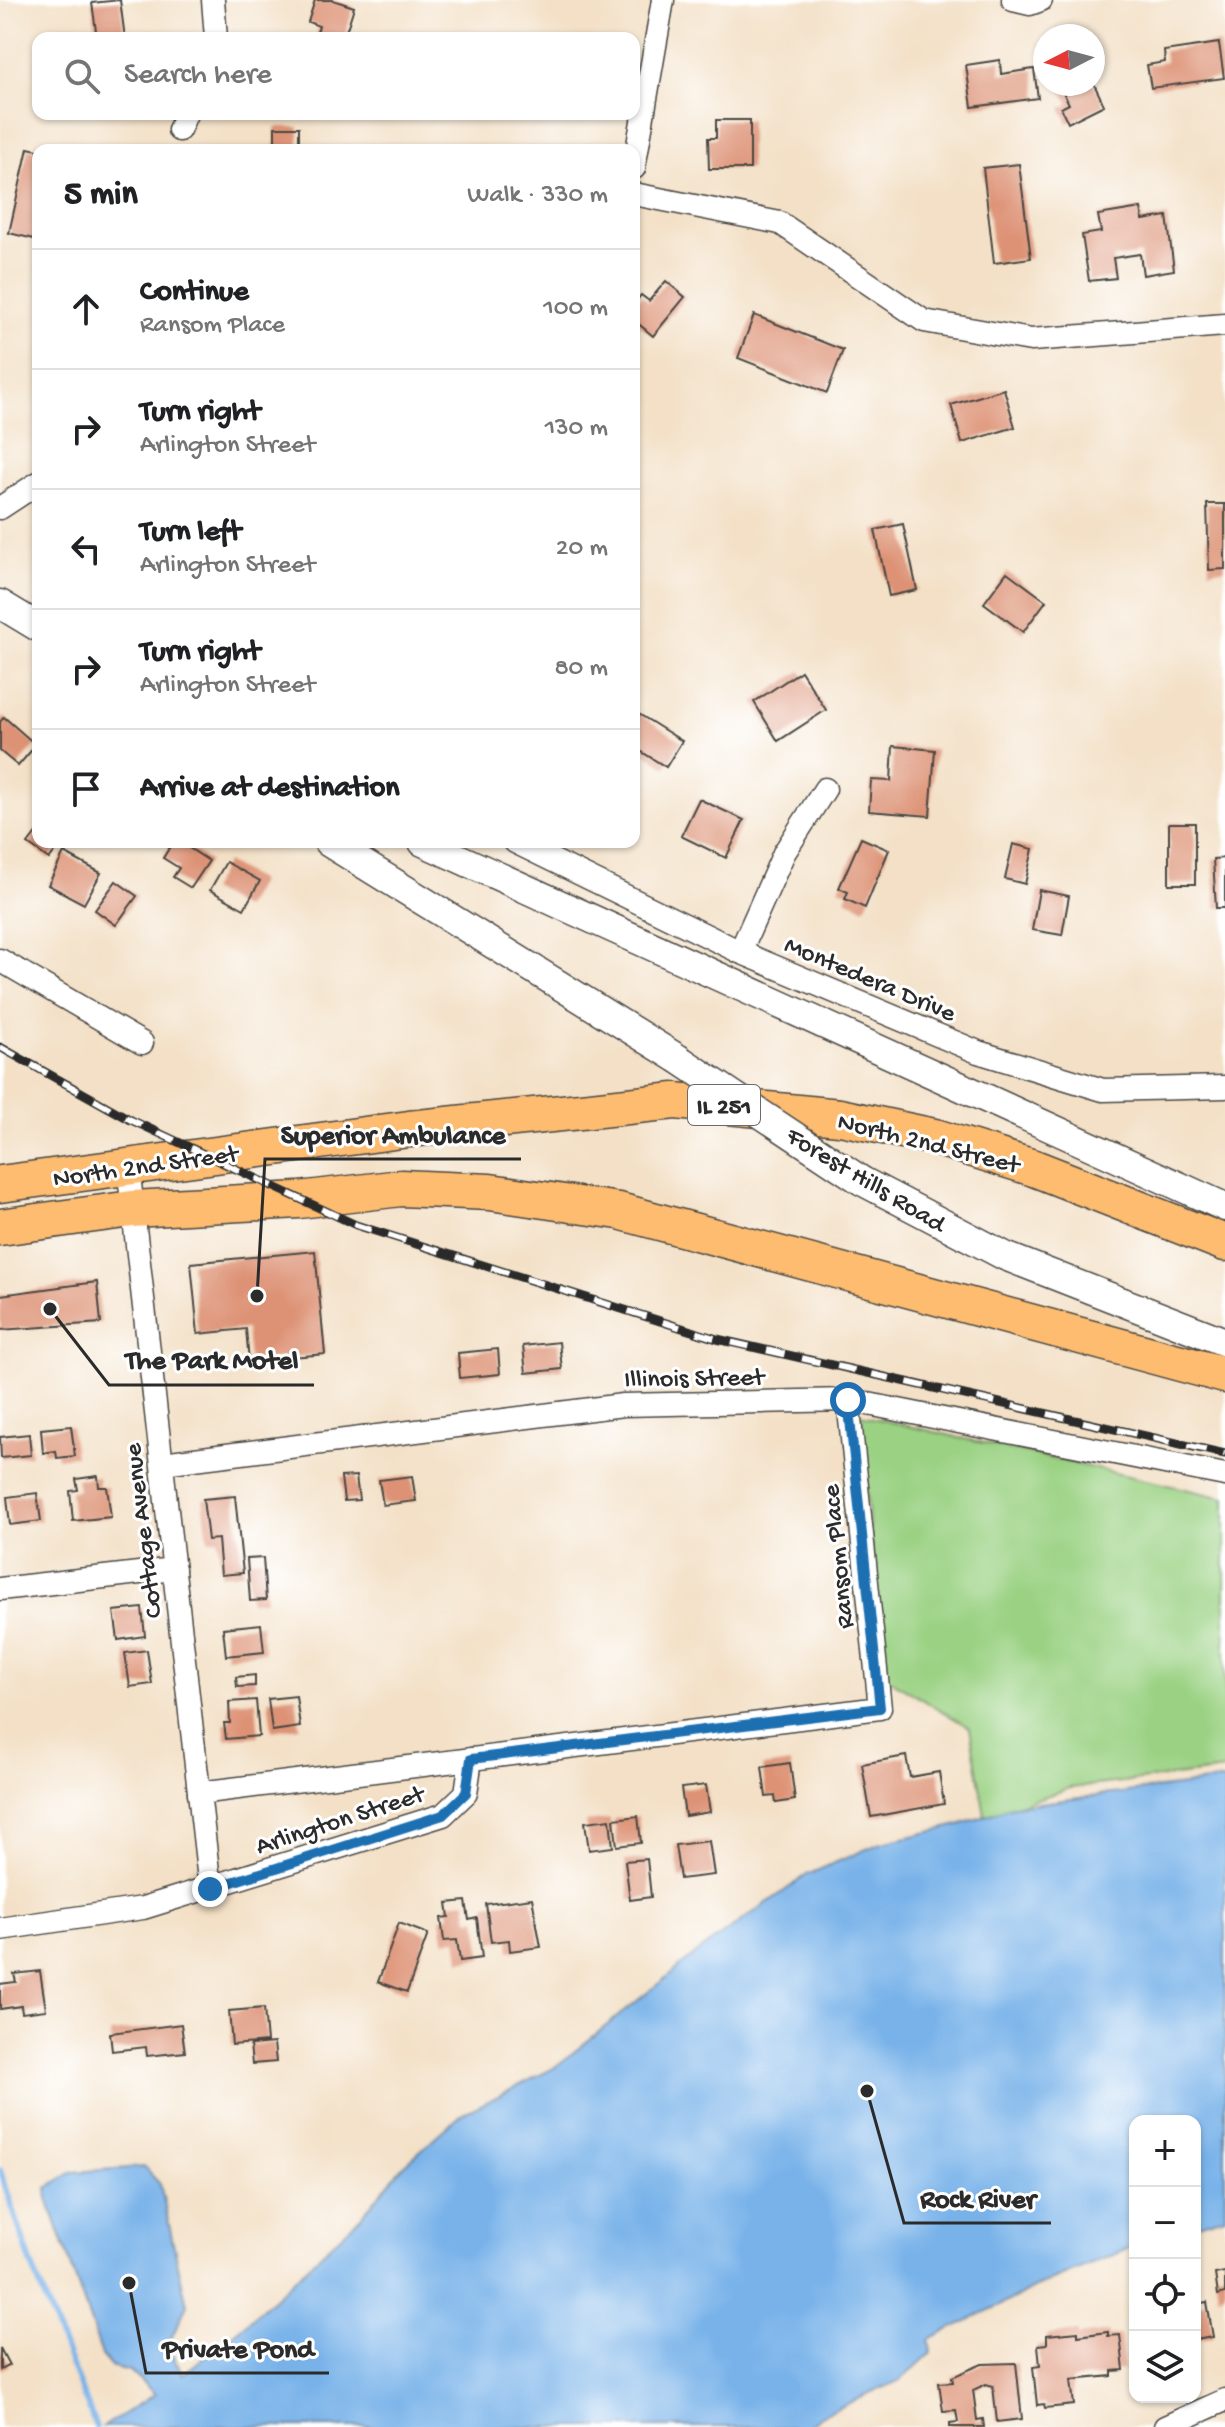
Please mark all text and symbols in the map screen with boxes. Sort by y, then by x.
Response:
north arrow [1033,24,1105,96]
search box [32,32,640,120]
icon: search [60,54,104,98]
text: Search here [124,59,272,94]
text: 5 min [64,176,138,216]
text: Walk · 330 m [467,181,608,212]
text: Continue [140,276,249,311]
icon: ahead [64,287,108,331]
text: 100 m [543,294,608,325]
text: Ransom Place [140,311,285,342]
text: Turn right [140,396,260,431]
icon: right [64,407,108,451]
text: 130 m [545,414,608,445]
text: Arlington Street [140,431,315,462]
text: Turn left [140,516,241,551]
icon: left [64,527,108,571]
text: 20 m [556,534,608,565]
text: Arlington Street [140,551,315,582]
text: Turn right [140,636,260,671]
icon: right [64,647,108,691]
text: 80 m [554,654,608,685]
text: Arlington Street [140,671,315,702]
icon: arrive [64,767,108,811]
text: Arrive at destination [140,772,400,807]
street label: Montedera Drive [779,931,960,1031]
road number: IL 251 [688,1085,760,1125]
callout: Superior Ambulance [265,1107,521,1159]
street label: North 2nd Street [834,1108,1024,1184]
text: Superior Ambulance [281,1121,507,1154]
street label: Forest Hills Road [779,1122,951,1242]
street label: North 2nd Street [51,1140,242,1197]
callout: The Park Motel [109,1333,314,1385]
text: The Park Motel [124,1346,298,1379]
street label: Illinois Street [624,1364,767,1397]
route start [830,1382,866,1418]
street label: Cottage Avenue [119,1441,172,1620]
street label: Ransom Place [817,1482,863,1630]
street label: Arlington Street [252,1780,431,1864]
route end [192,1871,228,1907]
map controls [1129,2115,1201,2403]
button: + [1129,2115,1201,2187]
callout: Rock River [904,2171,1051,2223]
text: Rock River [919,2185,1039,2218]
button: − [1129,2187,1201,2259]
button: locate [1129,2259,1201,2331]
callout: Private Pond [146,2321,329,2373]
button: layers [1129,2331,1201,2403]
text: Private Pond [160,2335,316,2368]

